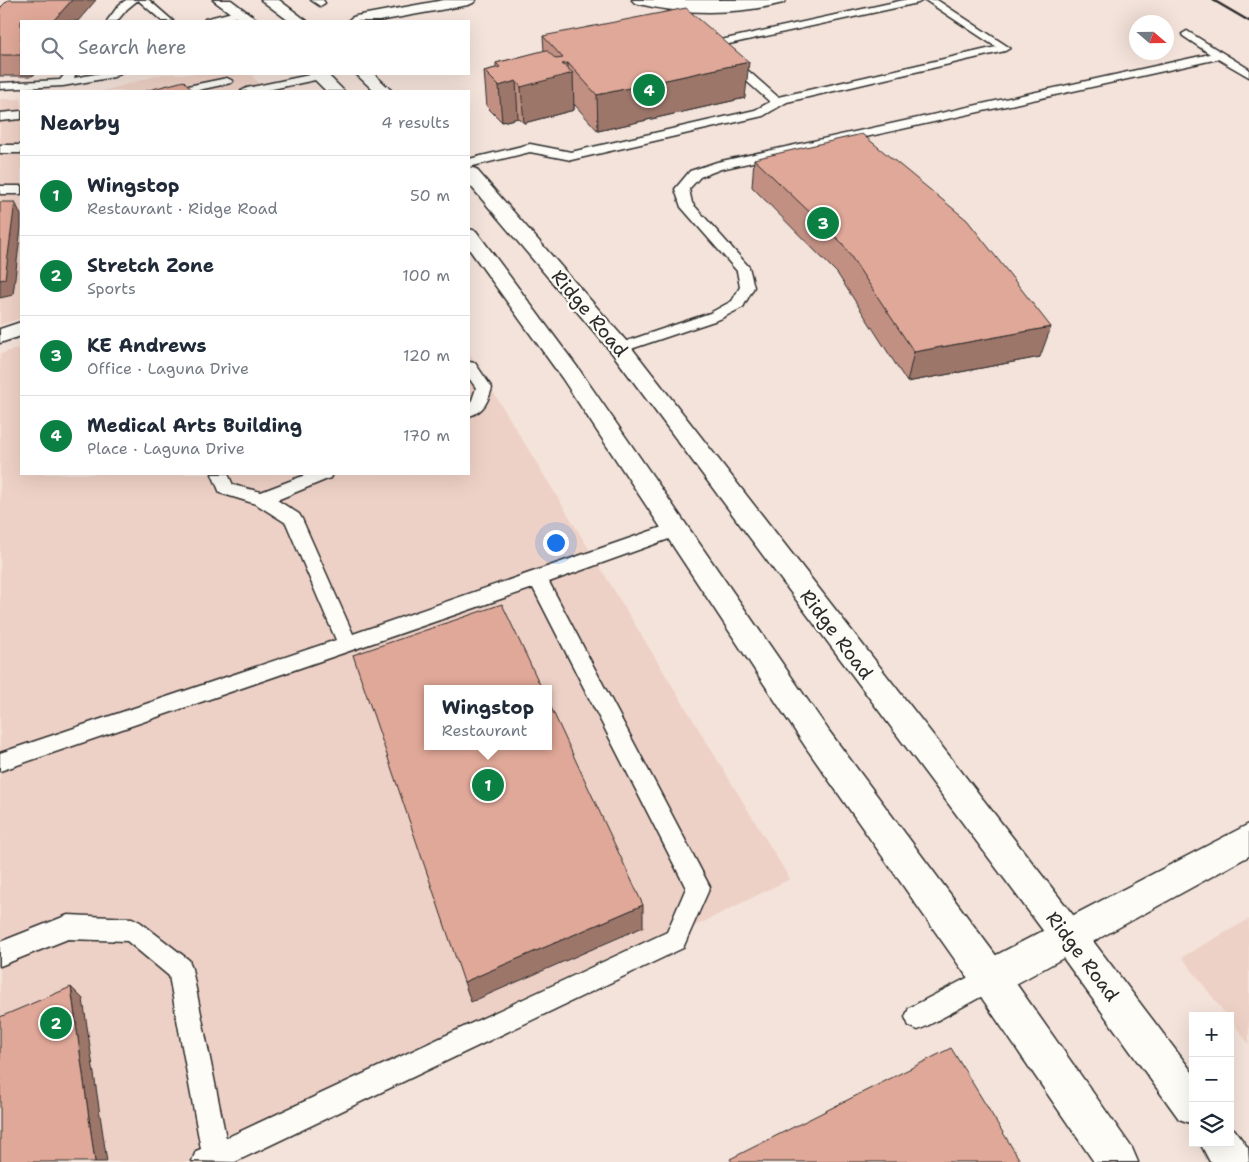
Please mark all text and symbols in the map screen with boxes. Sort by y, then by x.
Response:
north arrow [1129,15,1174,60]
search box [20,20,470,75]
icon: search [38,34,66,62]
text: Search here [78,35,187,60]
pin: 4 [633,71,665,109]
text: Nearby [40,109,120,137]
text: 4 results [381,112,450,133]
text: Wingstop [87,173,179,198]
text: 1 [52,185,60,206]
text: 50 m [410,185,450,206]
text: Restaurant · Ridge Road [87,198,278,219]
pin: 3 [807,204,839,242]
text: Stretch Zone [87,253,214,278]
street label: Ridge Road [546,264,633,362]
text: 2 [50,265,62,286]
text: 100 m [402,265,450,286]
text: Sports [87,278,136,299]
text: KE Andrews [87,333,207,358]
text: 3 [50,345,62,366]
text: 120 m [403,345,450,366]
text: Office · Laguna Drive [87,358,249,379]
text: Medical Arts Building [87,413,302,438]
text: 4 [50,425,62,446]
text: 170 m [403,425,450,446]
text: Place · Laguna Drive [87,438,245,459]
your location [543,530,569,556]
street label: Ridge Road [795,584,879,684]
popup [424,685,552,750]
text: Wingstop [442,695,534,720]
text: Restaurant [442,720,527,741]
pin: 1 [472,766,504,804]
street label: Ridge Road [1041,906,1125,1006]
pin: 2 [40,1004,72,1042]
map controls [1189,1012,1234,1147]
button: + [1189,1012,1234,1057]
button: − [1189,1057,1234,1102]
button: layers [1189,1102,1234,1147]

